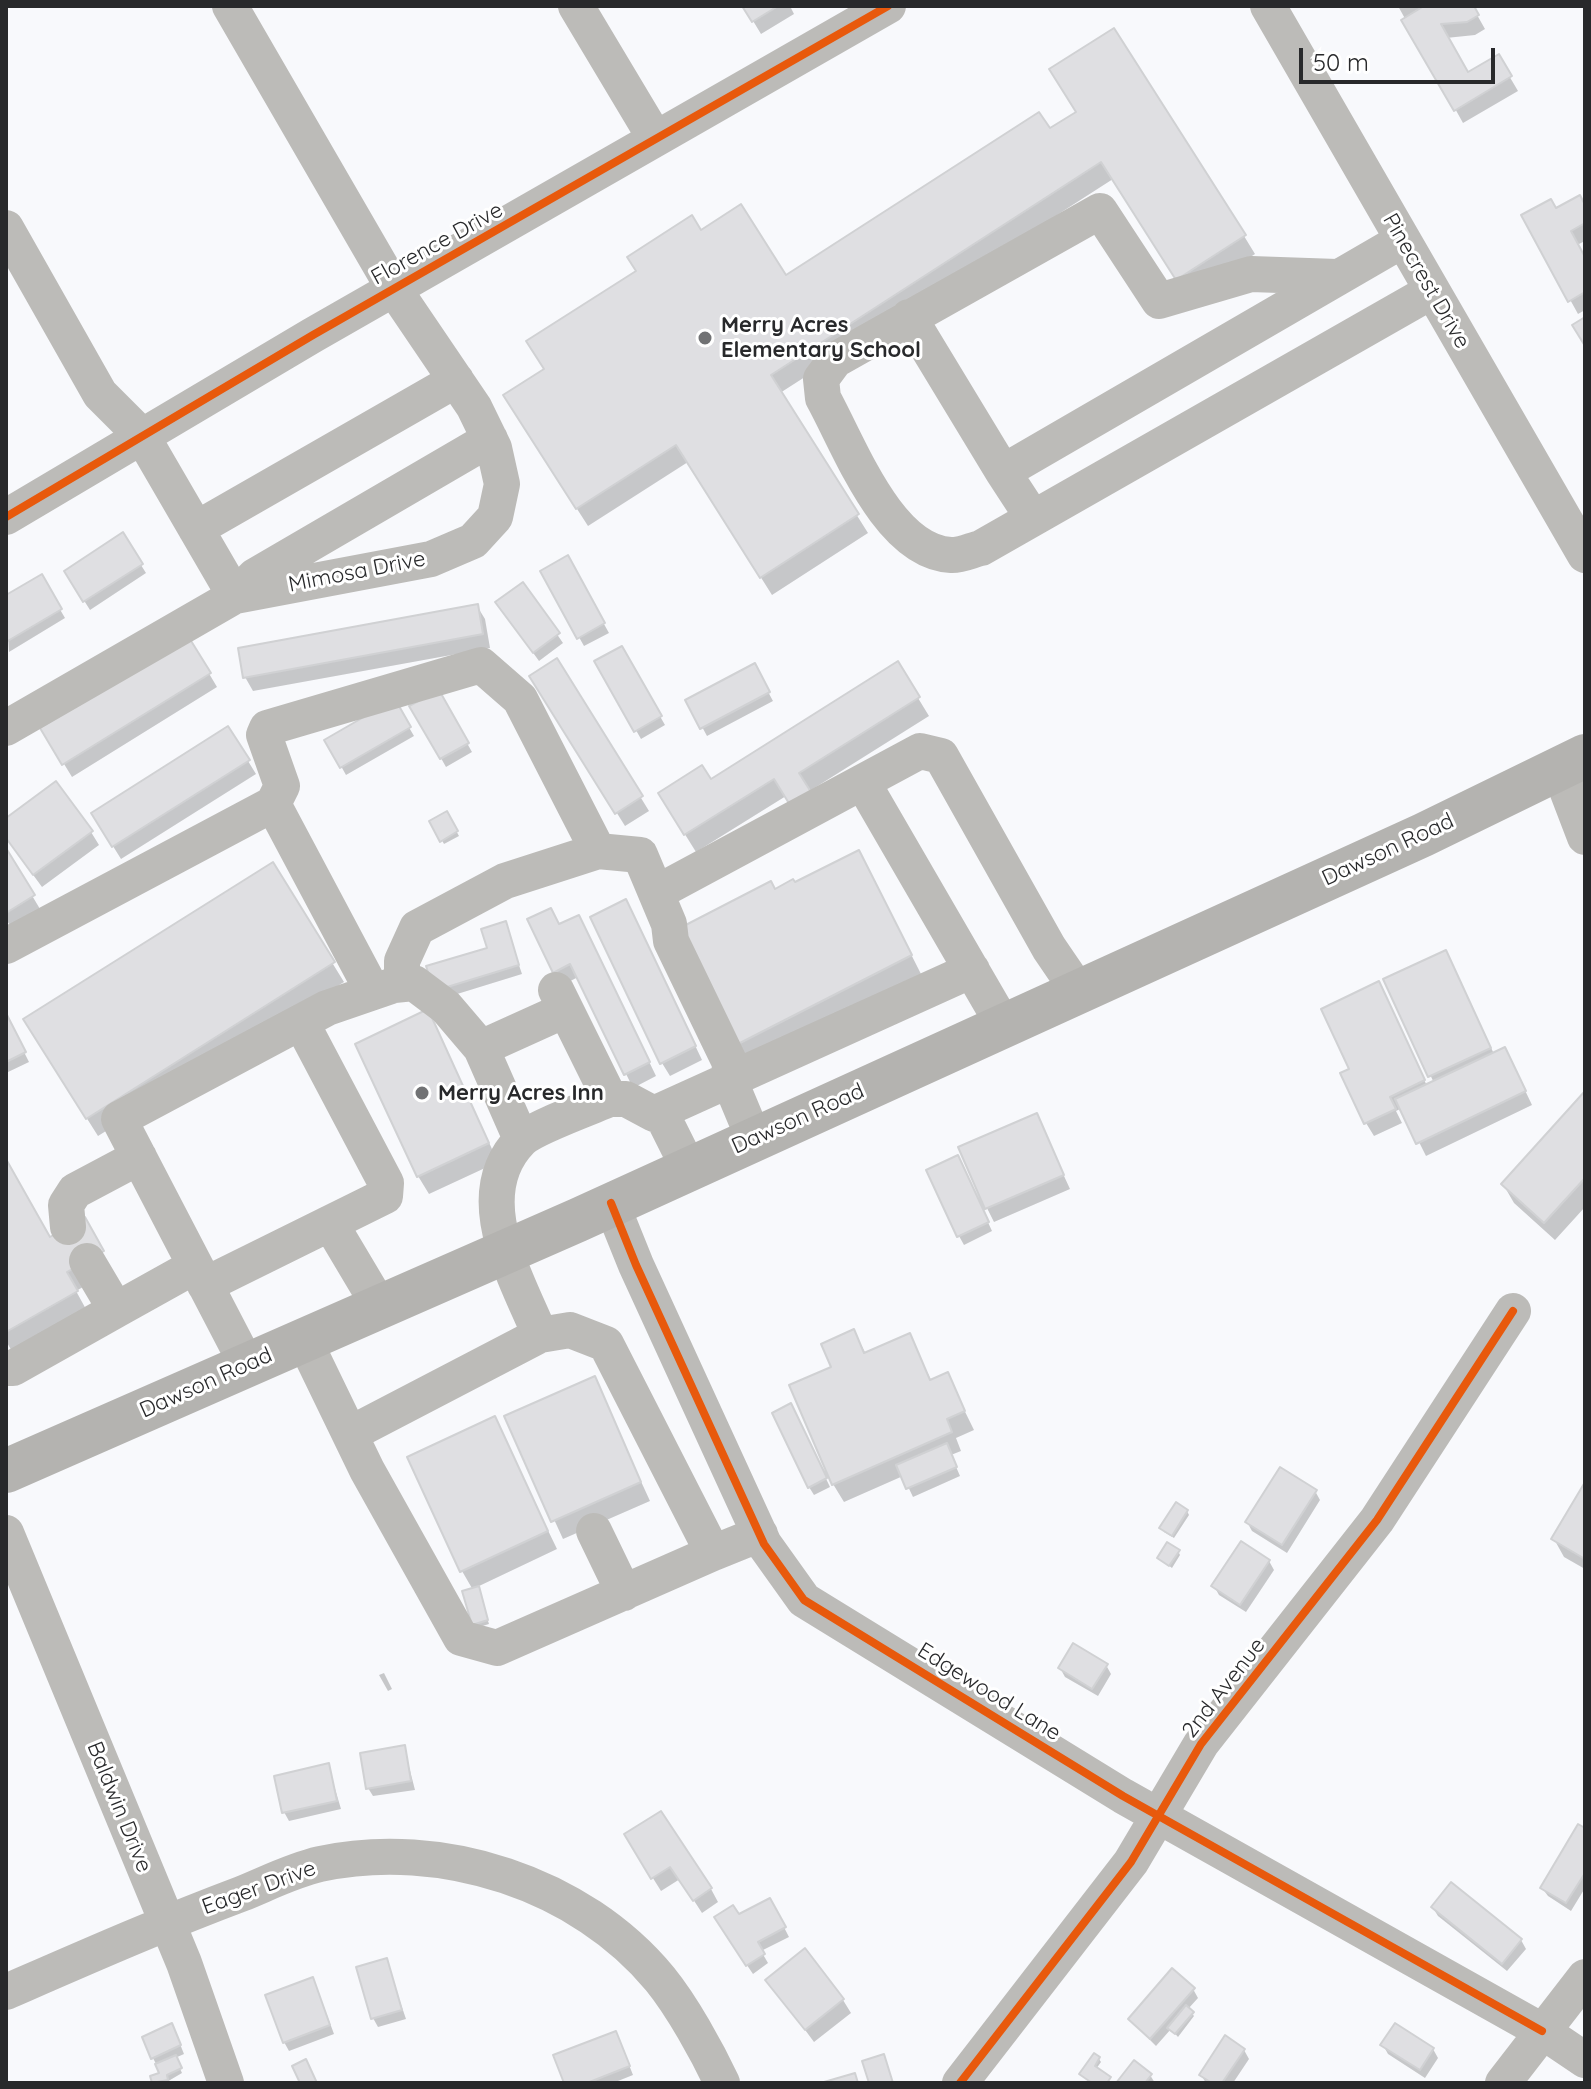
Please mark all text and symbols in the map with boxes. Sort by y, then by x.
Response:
scale bar [1303,32,1499,82]
text: 50 m [1313,47,1369,77]
street label: Florence Drive [367,197,507,291]
street label: Pinecrest Drive [1377,209,1475,353]
place label: Merry Acres Elementary School [721,312,921,364]
marker: Merry Acres Elementary School [696,329,714,347]
street label: Mimosa Drive [286,546,428,598]
street label: Dawson Road [1318,808,1458,892]
street label: Dawson Road [728,1078,868,1160]
place label: Merry Acres Inn [438,1080,604,1106]
marker: Merry Acres Inn [413,1084,431,1102]
street label: Dawson Road [136,1342,276,1424]
street label: 2nd Avenue [1177,1633,1271,1743]
street label: Edgewood Lane [912,1637,1066,1747]
street label: Baldwin Drive [81,1738,157,1876]
street label: Eager Drive [199,1855,319,1921]

